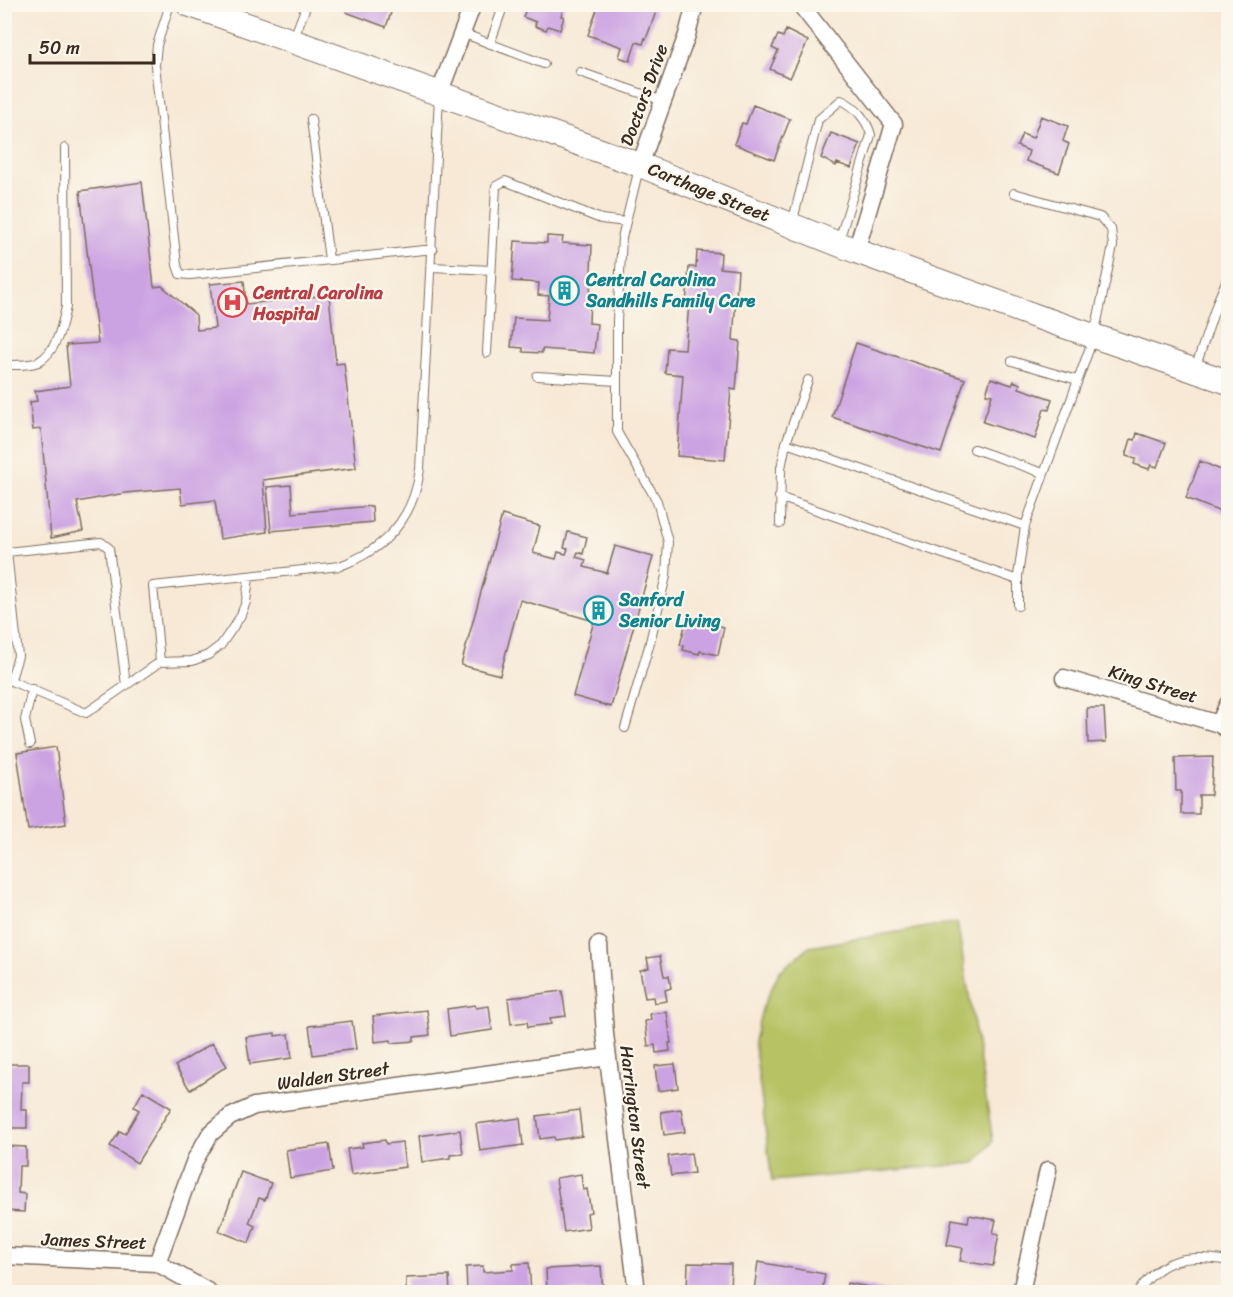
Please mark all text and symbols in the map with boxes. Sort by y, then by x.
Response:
scale bar [30,27,154,65]
text: 50 m [39,32,80,64]
street label: Doctors Drive [611,39,677,151]
street label: Carthage Street [643,153,775,231]
place label: Central Carolina Sandhills Family Care [585,264,756,317]
building icon: Central Carolina Sandhills Family Care [549,274,581,306]
place label: Central Carolina Hospital [252,277,384,330]
hospital icon: Central Carolina Hospital [216,287,248,319]
place label: Sanford Senior Living [618,584,721,637]
building icon: Sanford Senior Living [582,594,614,626]
street label: King Street [1104,655,1202,713]
street label: Harrington Street [610,1044,660,1191]
street label: Walden Street [275,1052,392,1100]
street label: James Street [40,1223,147,1259]

